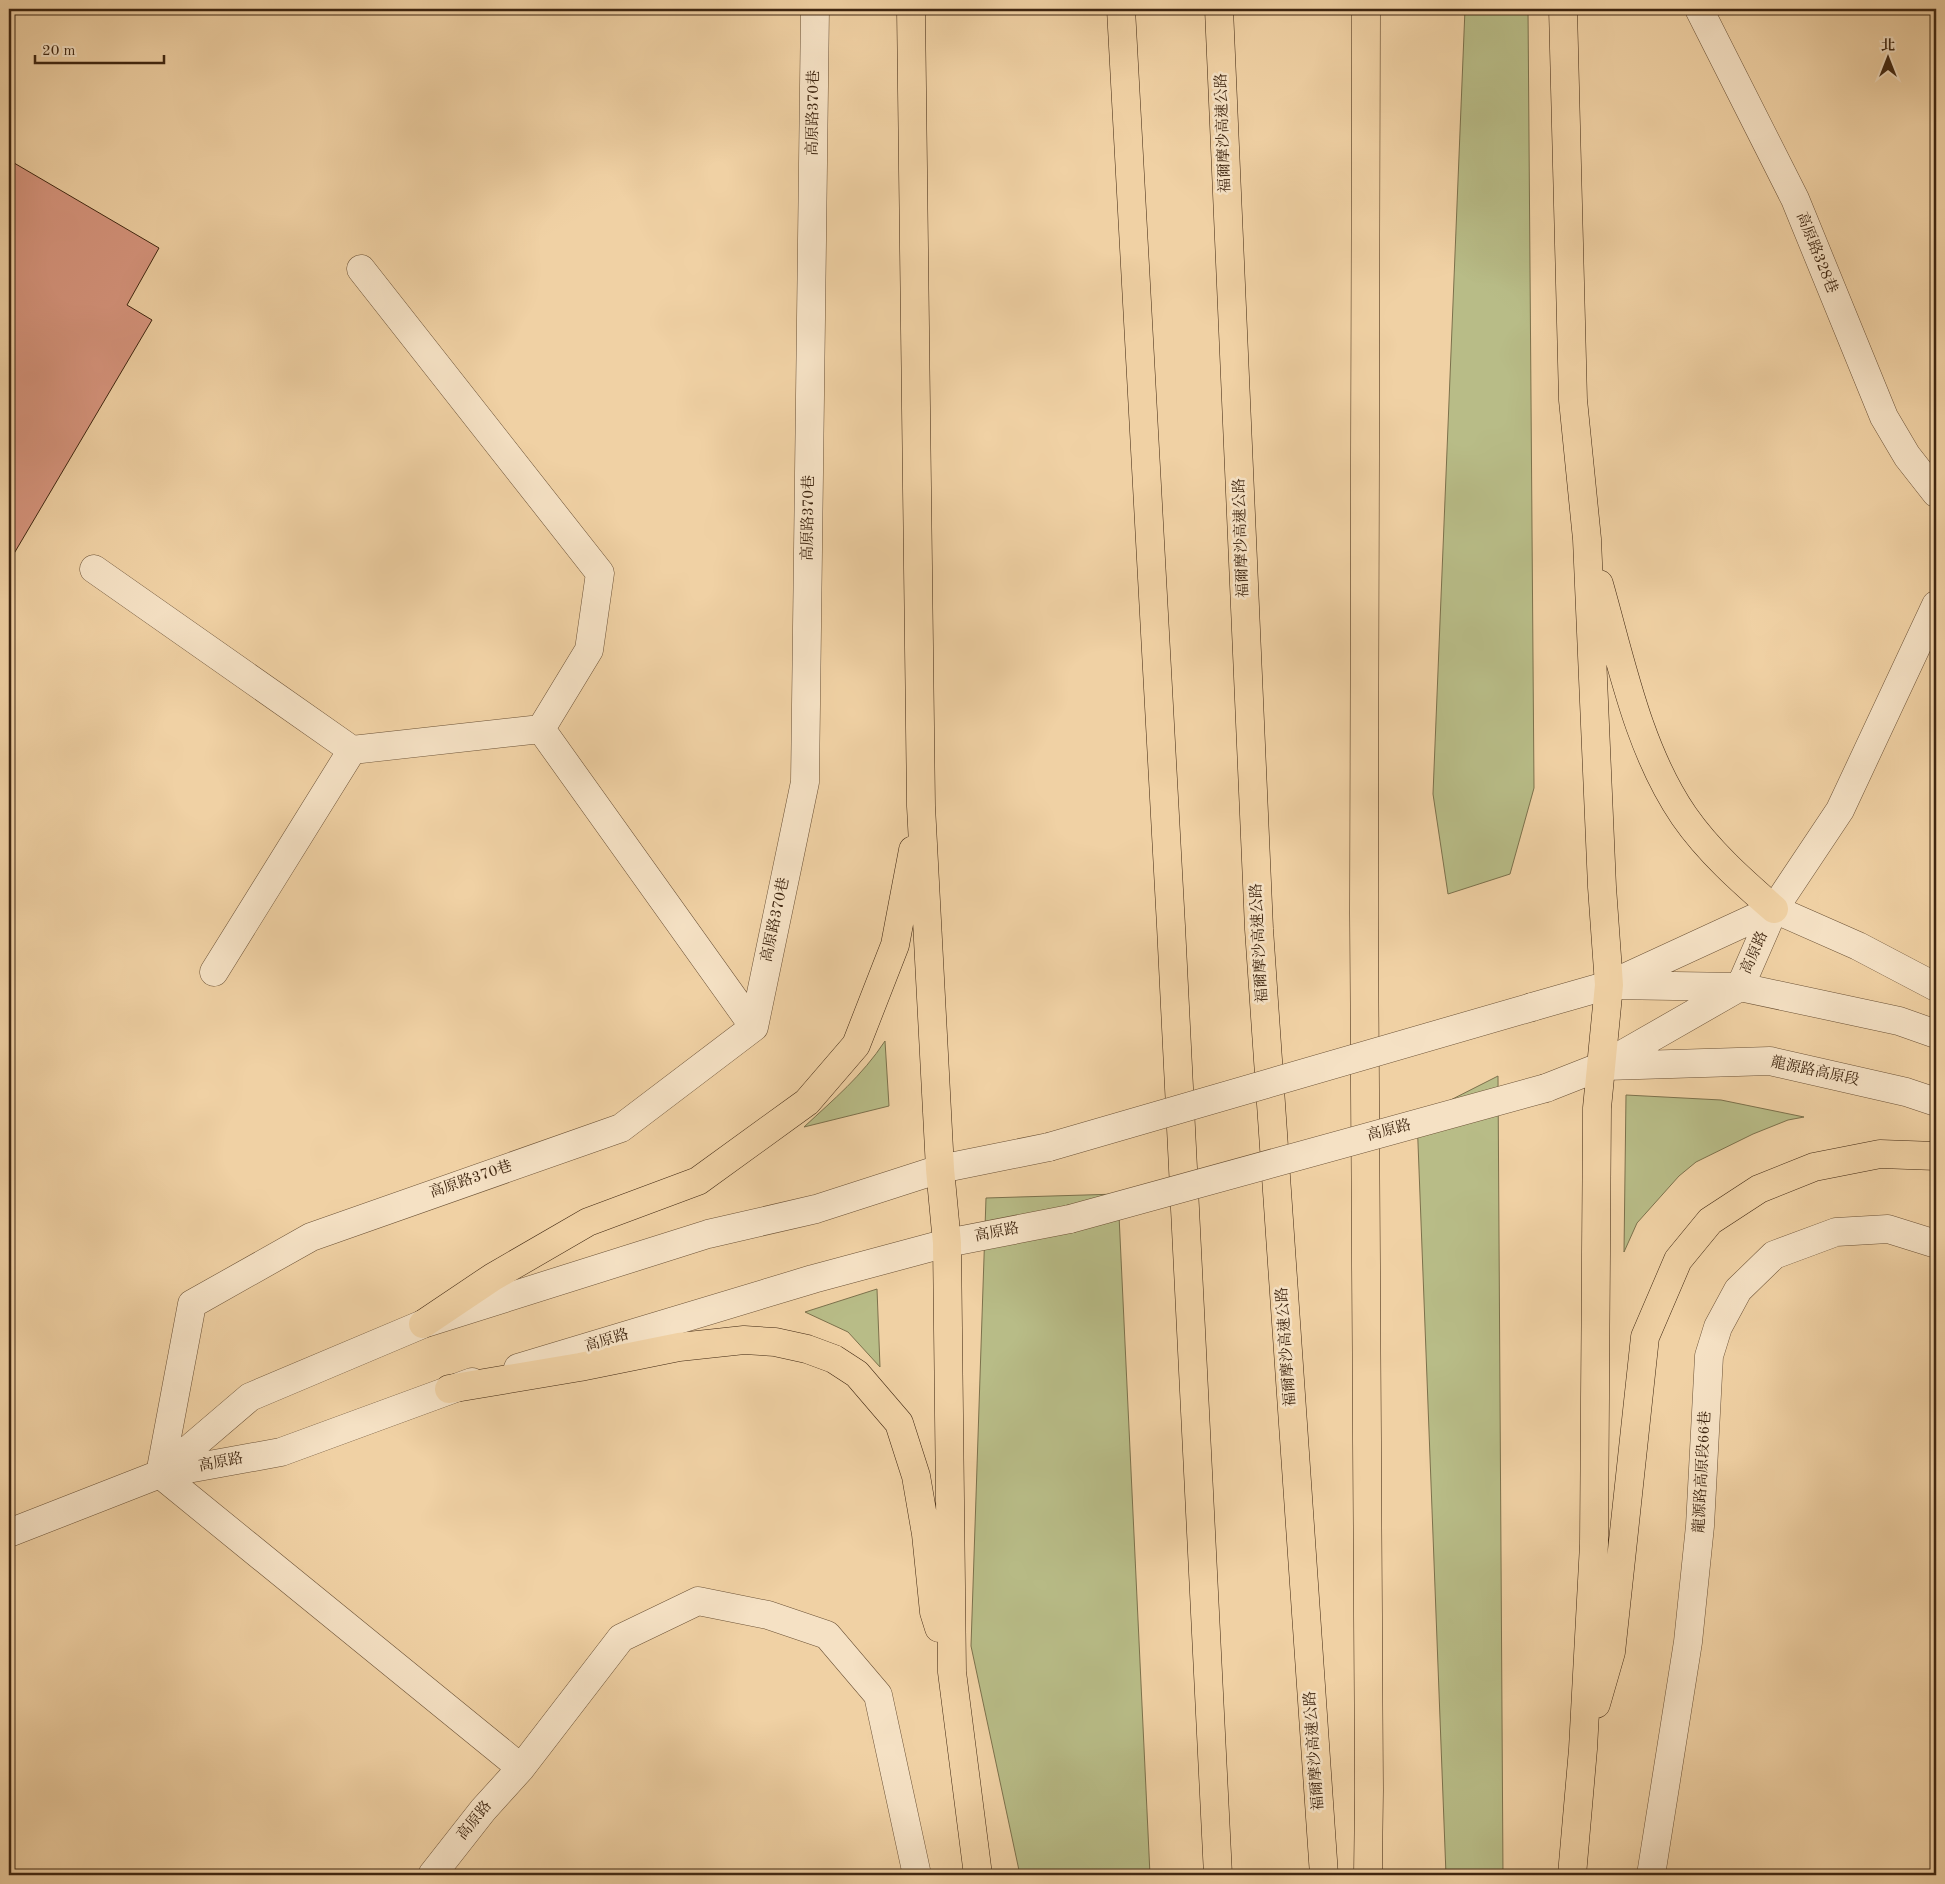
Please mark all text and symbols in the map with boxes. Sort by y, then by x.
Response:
scale bar [35,32,164,64]
north arrow [1862,32,1912,82]
text: 北 [1881,38,1895,53]
text: 20 m [42,44,76,59]
street label: 高原路370巷 [804,70,822,156]
street label: 福爾摩沙高速公路 [1212,73,1234,193]
street label: 高原路328巷 [1793,210,1841,296]
street label: 高原路370巷 [799,475,817,561]
street label: 福爾摩沙高速公路 [1230,478,1252,598]
street label: 高原路370巷 [758,876,792,964]
street label: 福爾摩沙高速公路 [1247,883,1271,1003]
street label: 高原路 [1737,929,1771,977]
street label: 龍源路高原段 [1769,1053,1861,1089]
street label: 高原路 [1365,1116,1413,1144]
street label: 高原路370巷 [427,1157,514,1201]
street label: 高原路 [973,1219,1021,1245]
street label: 福爾摩沙高速公路 [1273,1287,1299,1408]
street label: 高原路 [583,1325,631,1355]
street label: 龍源路高原段66巷 [1690,1410,1714,1534]
street label: 高原路 [197,1449,245,1475]
street label: 福爾摩沙高速公路 [1301,1691,1327,1812]
street label: 高原路 [453,1798,495,1843]

